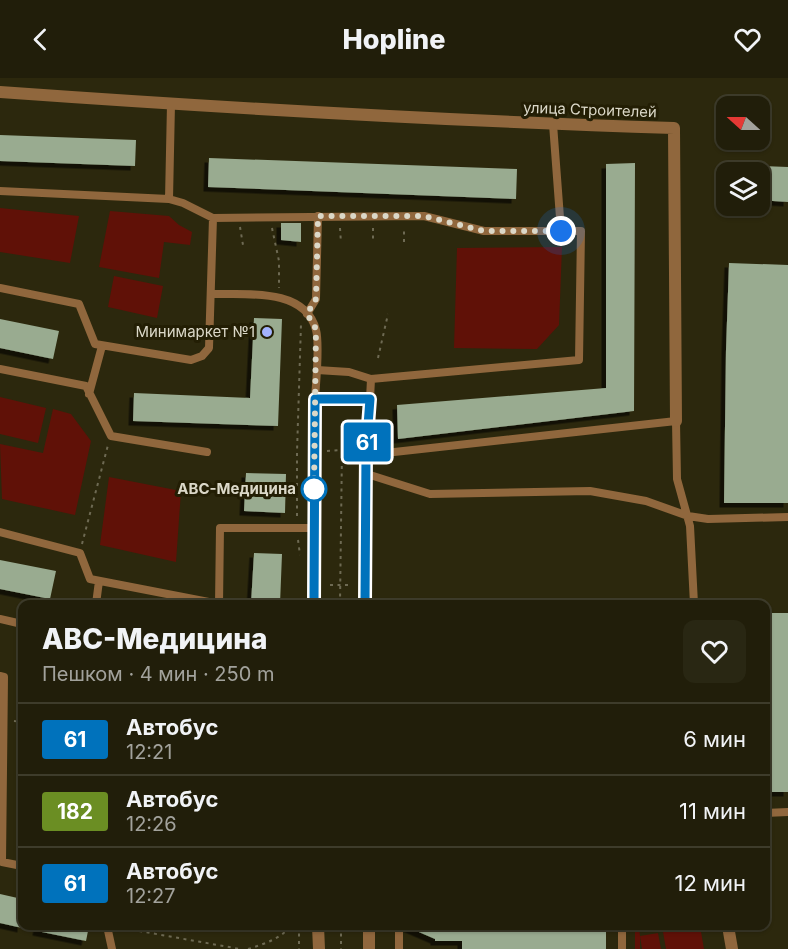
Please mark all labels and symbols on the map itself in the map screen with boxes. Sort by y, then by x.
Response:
north arrow [716,96,770,150]
street label: улица Строителей [523,98,657,121]
your location [546,216,576,246]
place label: Минимаркет №1 [135,322,255,341]
marker: Минимаркет №1 [260,325,274,339]
line badge: 61 [340,422,394,462]
marker: АВС-Медицина [301,476,327,502]
place label: АВС-Медицина [177,479,296,498]

